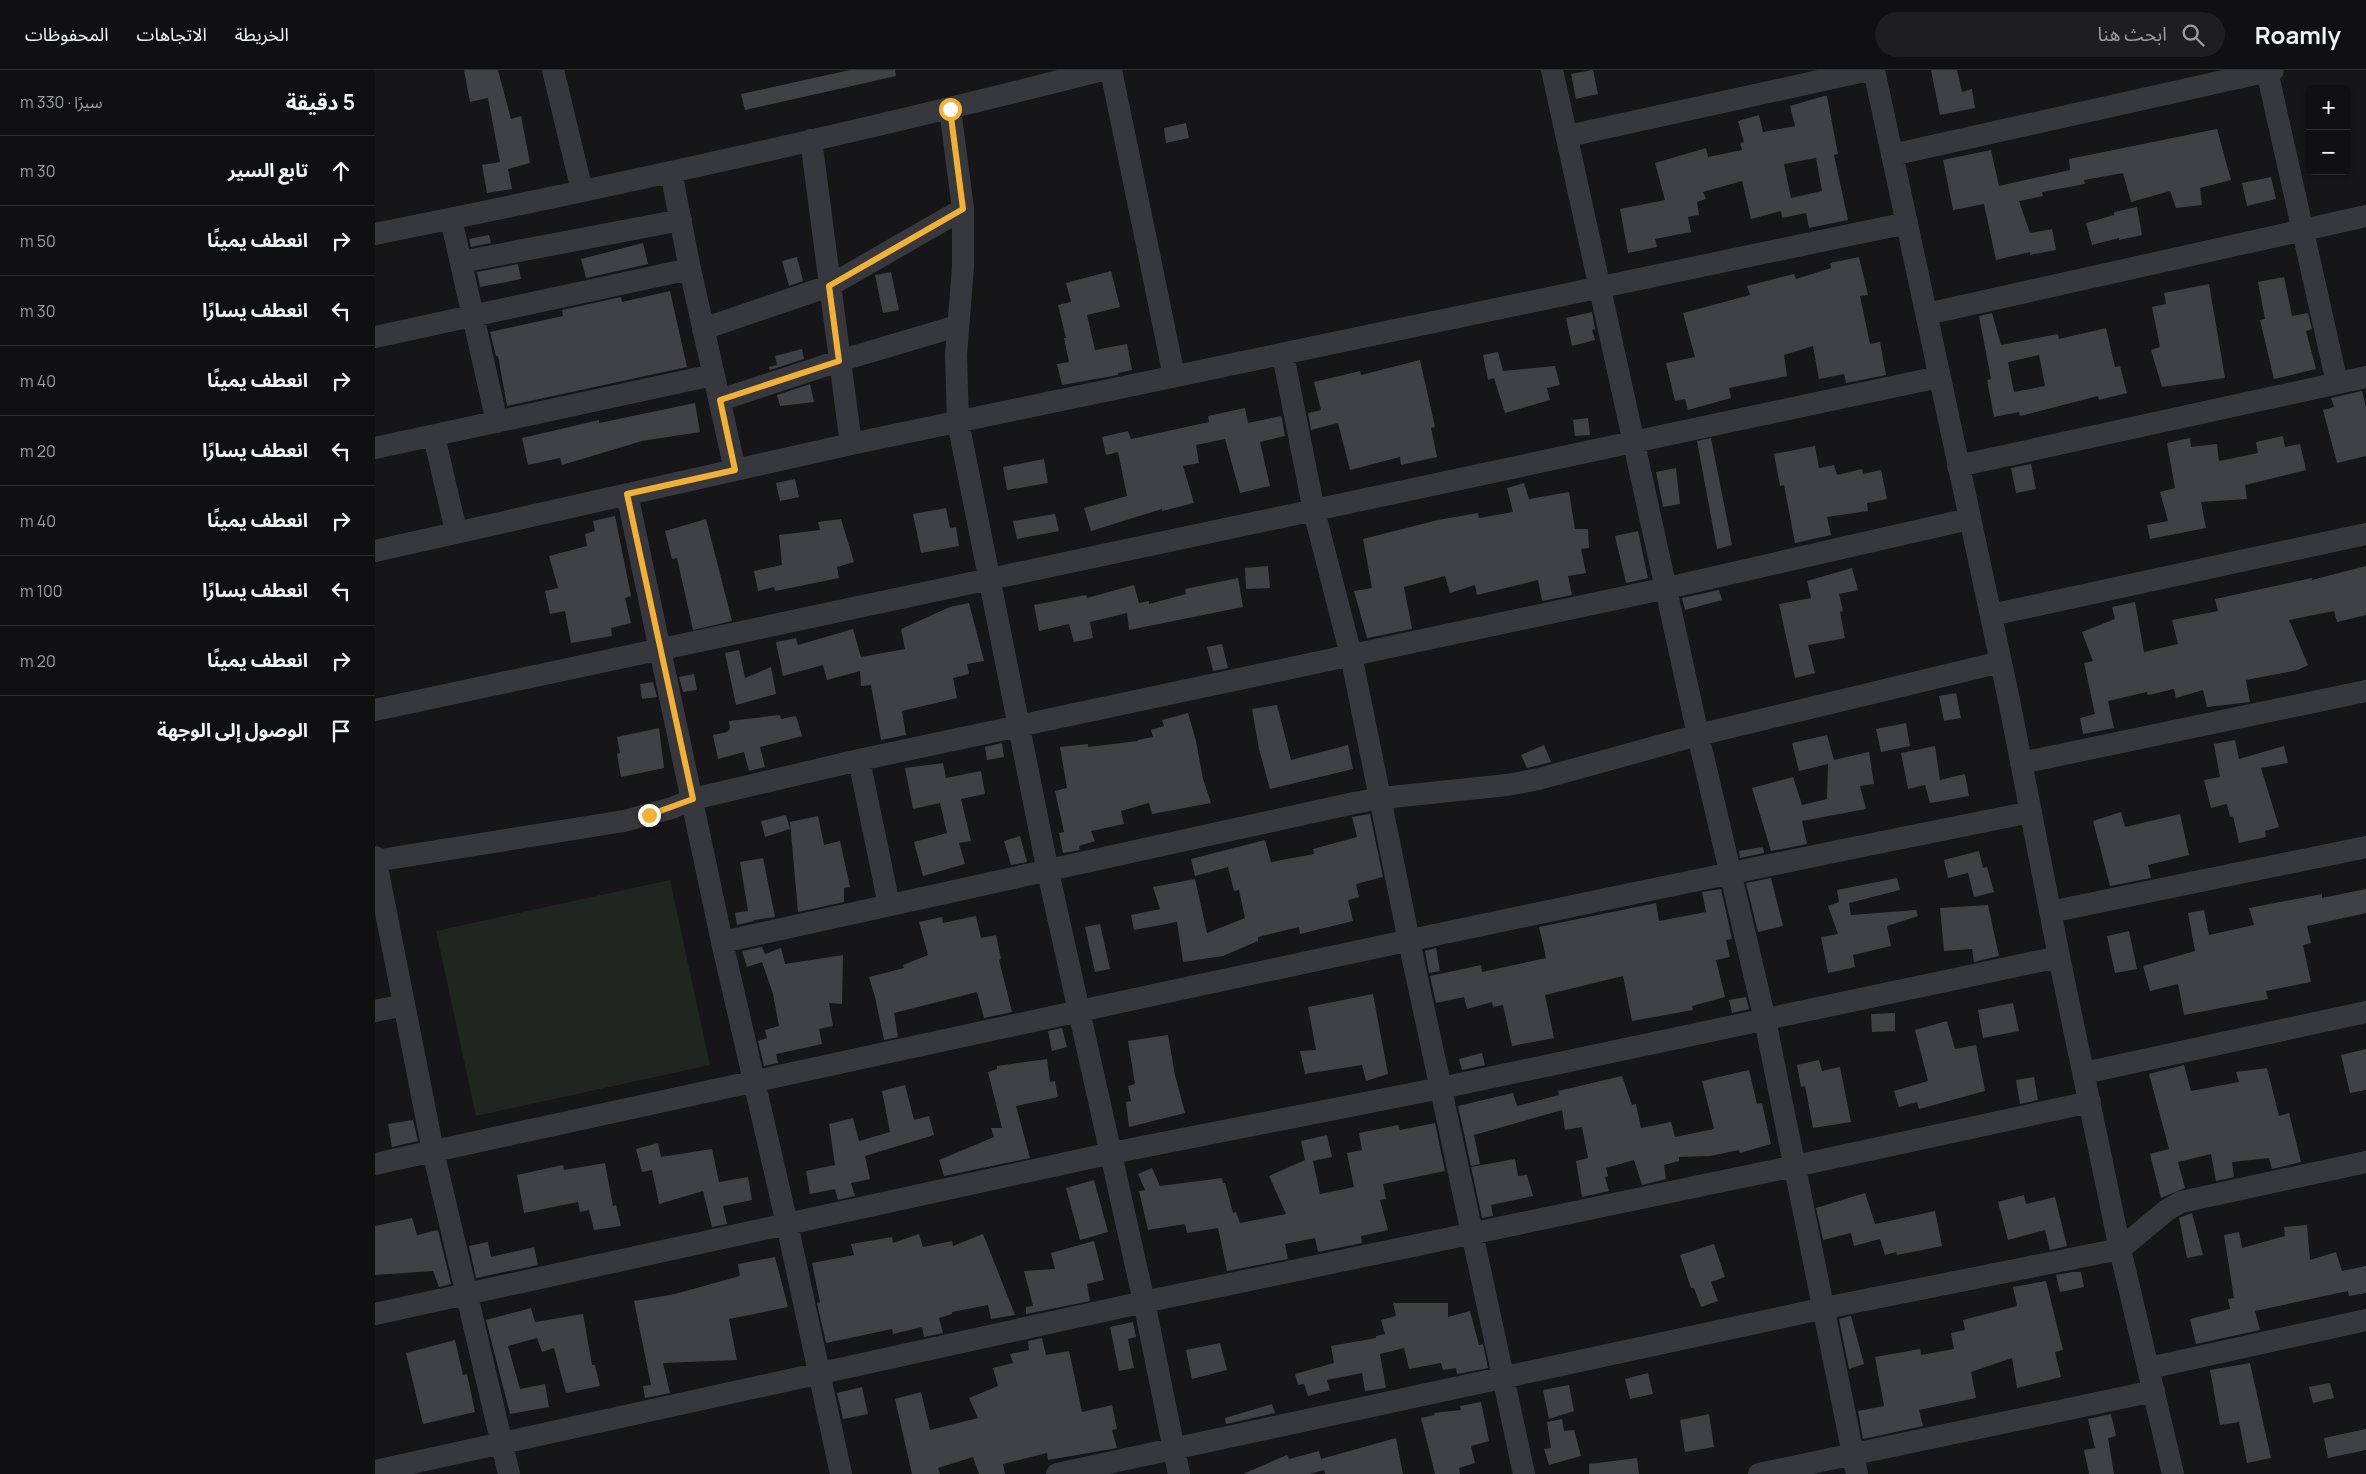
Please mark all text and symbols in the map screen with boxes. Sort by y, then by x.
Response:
search box [1875,12,2225,57]
text: Roamly [2255,18,2341,51]
text: ابحث هنا [2098,21,2167,47]
icon: search [2179,21,2207,49]
text: المحفوظات [25,22,109,46]
text: الاتجاهات [137,22,207,46]
text: الخريطة [235,22,289,46]
map controls [2306,85,2351,175]
button: + [2306,85,2351,130]
text: 5 دقيقة [286,88,355,116]
text: سيرًا · 330 m [20,91,103,113]
route start [939,98,962,121]
button: − [2306,130,2351,175]
text: تابع السير [228,157,308,183]
icon: ahead [327,157,355,185]
text: 30 m [20,160,55,182]
text: انعطف يمينًا [207,227,308,253]
icon: right [327,227,355,255]
text: 50 m [20,230,56,252]
text: انعطف يسارًا [202,297,308,323]
icon: left [327,297,355,325]
text: 30 m [20,300,55,322]
text: انعطف يمينًا [207,367,308,393]
icon: right [327,367,355,395]
text: 40 m [20,370,56,392]
text: انعطف يسارًا [202,437,308,463]
icon: left [327,437,355,465]
text: 20 m [20,440,56,462]
text: انعطف يمينًا [207,507,308,533]
icon: right [327,507,355,535]
text: 40 m [20,510,56,532]
text: انعطف يسارًا [202,577,308,603]
icon: left [327,577,355,605]
text: 100 m [20,580,63,602]
text: انعطف يمينًا [207,647,308,673]
icon: right [327,647,355,675]
text: 20 m [20,650,56,672]
text: الوصول إلى الوجهة [157,717,308,743]
icon: arrive [327,717,355,745]
route end [638,804,661,827]

